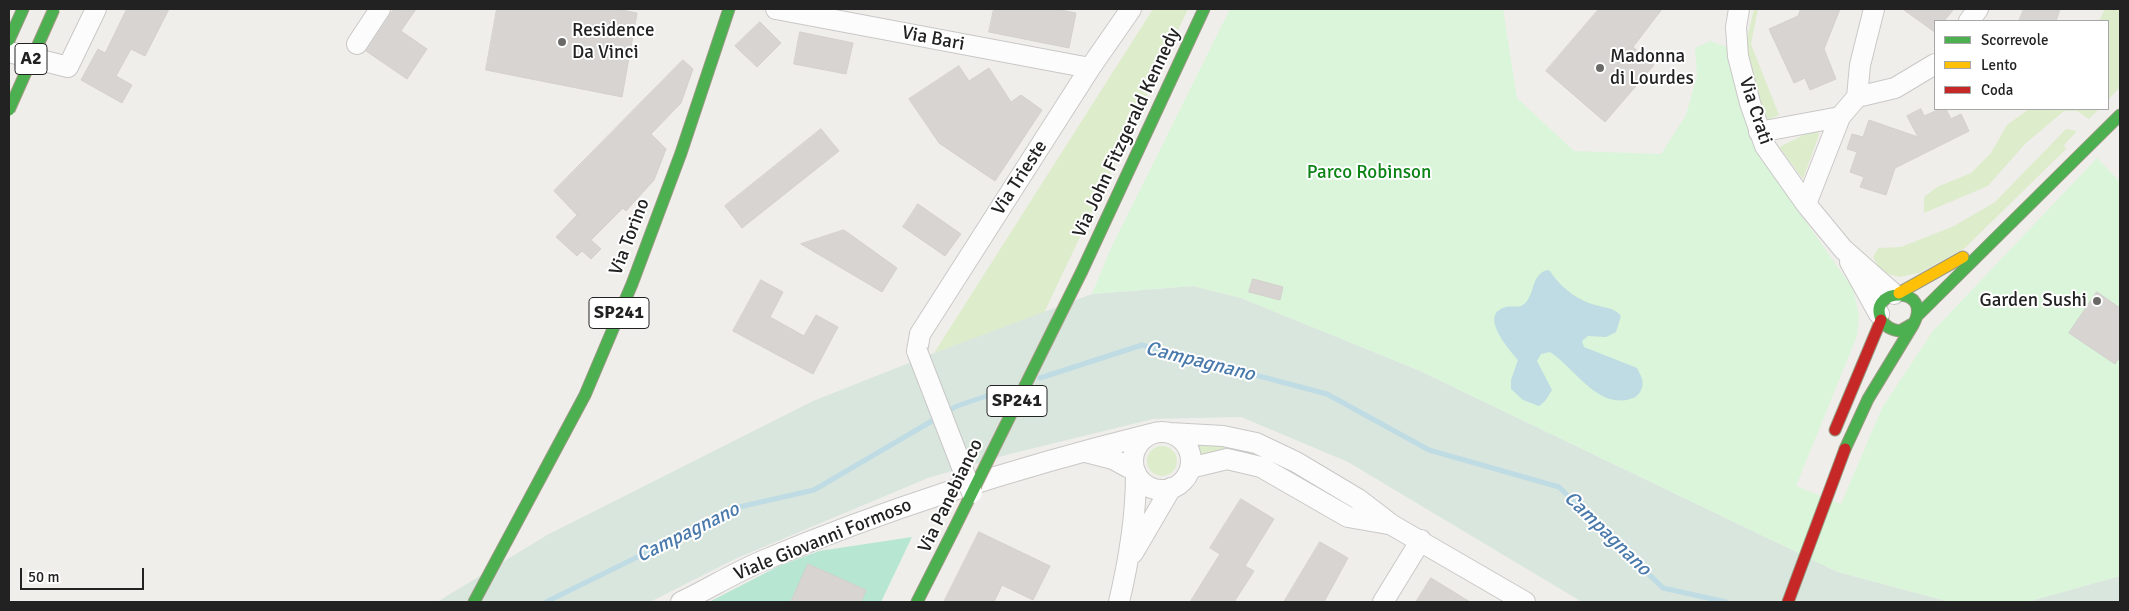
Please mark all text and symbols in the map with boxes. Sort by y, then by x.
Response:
place label: Residence Da Vinci [572,20,654,64]
legend [1934,20,2109,110]
street label: Via Bari [900,22,966,56]
street label: Via John Fitzgerald Kennedy [1068,24,1186,242]
text: Scorrevole [1981,31,2048,49]
marker: Residence Da Vinci [556,36,568,48]
road number: A2 [15,44,47,74]
place label: Madonna di Lourdes [1610,46,1694,90]
text: Lento [1981,56,2017,74]
marker: Madonna di Lourdes [1594,62,1606,74]
street label: Via Crati [1733,74,1777,148]
text: Coda [1981,81,2013,99]
street label: Via Trieste [987,136,1053,220]
park label: Parco Robinson [1307,162,1431,184]
street label: Via Torino [605,195,655,279]
place label: Garden Sushi [1979,290,2087,312]
marker: Garden Sushi [2091,295,2103,307]
road number: SP241 [589,298,649,328]
water label: Campagnano [1143,337,1257,387]
road number: SP241 [987,386,1047,416]
street label: Via Panebianco [914,435,988,557]
water label: Campagnano [1559,487,1655,581]
street label: Viale Giovanni Formoso [731,494,915,586]
water label: Campagnano [633,498,743,568]
scale bar [22,558,146,590]
text: 50 m [28,568,59,586]

